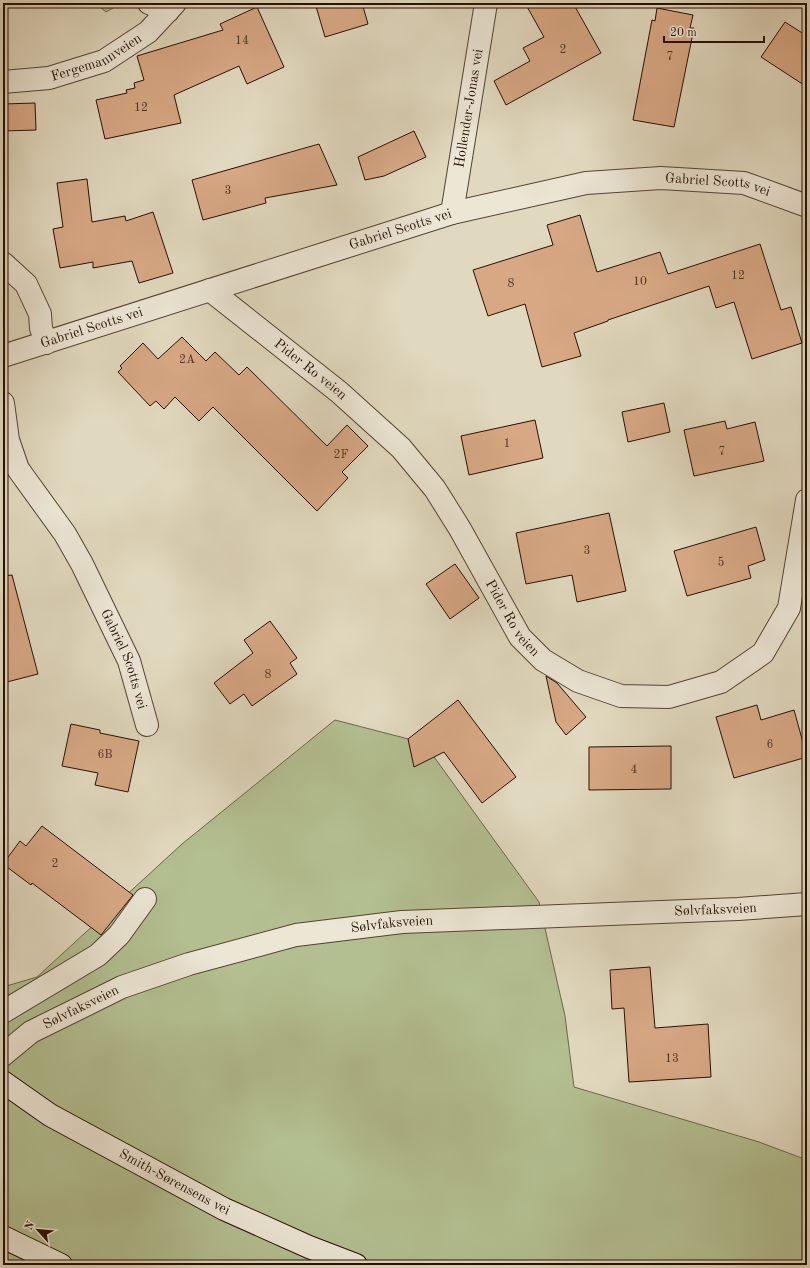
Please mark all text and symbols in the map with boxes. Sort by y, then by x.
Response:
scale bar [664,18,764,44]
text: 20 m [670,27,697,39]
street label: Fergemannveien [49,31,145,84]
house number: 14 [235,35,249,47]
house number: 2 [560,44,566,56]
street label: Hollender-Jonas vei [452,48,485,169]
house number: 7 [667,51,673,63]
house number: 12 [134,102,148,114]
street label: Gabriel Scotts vei [665,171,772,199]
house number: 3 [225,185,231,197]
street label: Gabriel Scotts vei [348,207,453,252]
house number: 12 [731,270,745,282]
house number: 10 [633,276,647,288]
house number: 8 [508,278,515,290]
street label: Gabriel Scotts vei [39,305,145,351]
street label: Pider Ro veien [271,336,350,403]
house number: 2A [179,354,195,366]
house number: 1 [504,438,510,450]
house number: 7 [719,446,725,458]
house number: 2F [333,449,349,461]
house number: 3 [584,545,590,557]
house number: 5 [718,556,725,569]
street label: Pider Ro veien [483,577,542,659]
street label: Gabriel Scotts vei [98,607,149,711]
house number: 8 [265,669,272,681]
house number: 6 [767,739,774,751]
house number: 6B [97,749,113,761]
house number: 4 [631,764,638,776]
house number: 2 [52,858,58,870]
street label: Sølvfaksveien [674,901,758,918]
street label: Sølvfaksveien [350,914,434,935]
street label: Sølvfaksveien [41,982,122,1032]
house number: 13 [665,1053,679,1065]
street label: Smith-Sørensens vei [117,1147,232,1218]
north arrow [18,1210,58,1250]
text: N [24,1219,38,1232]

